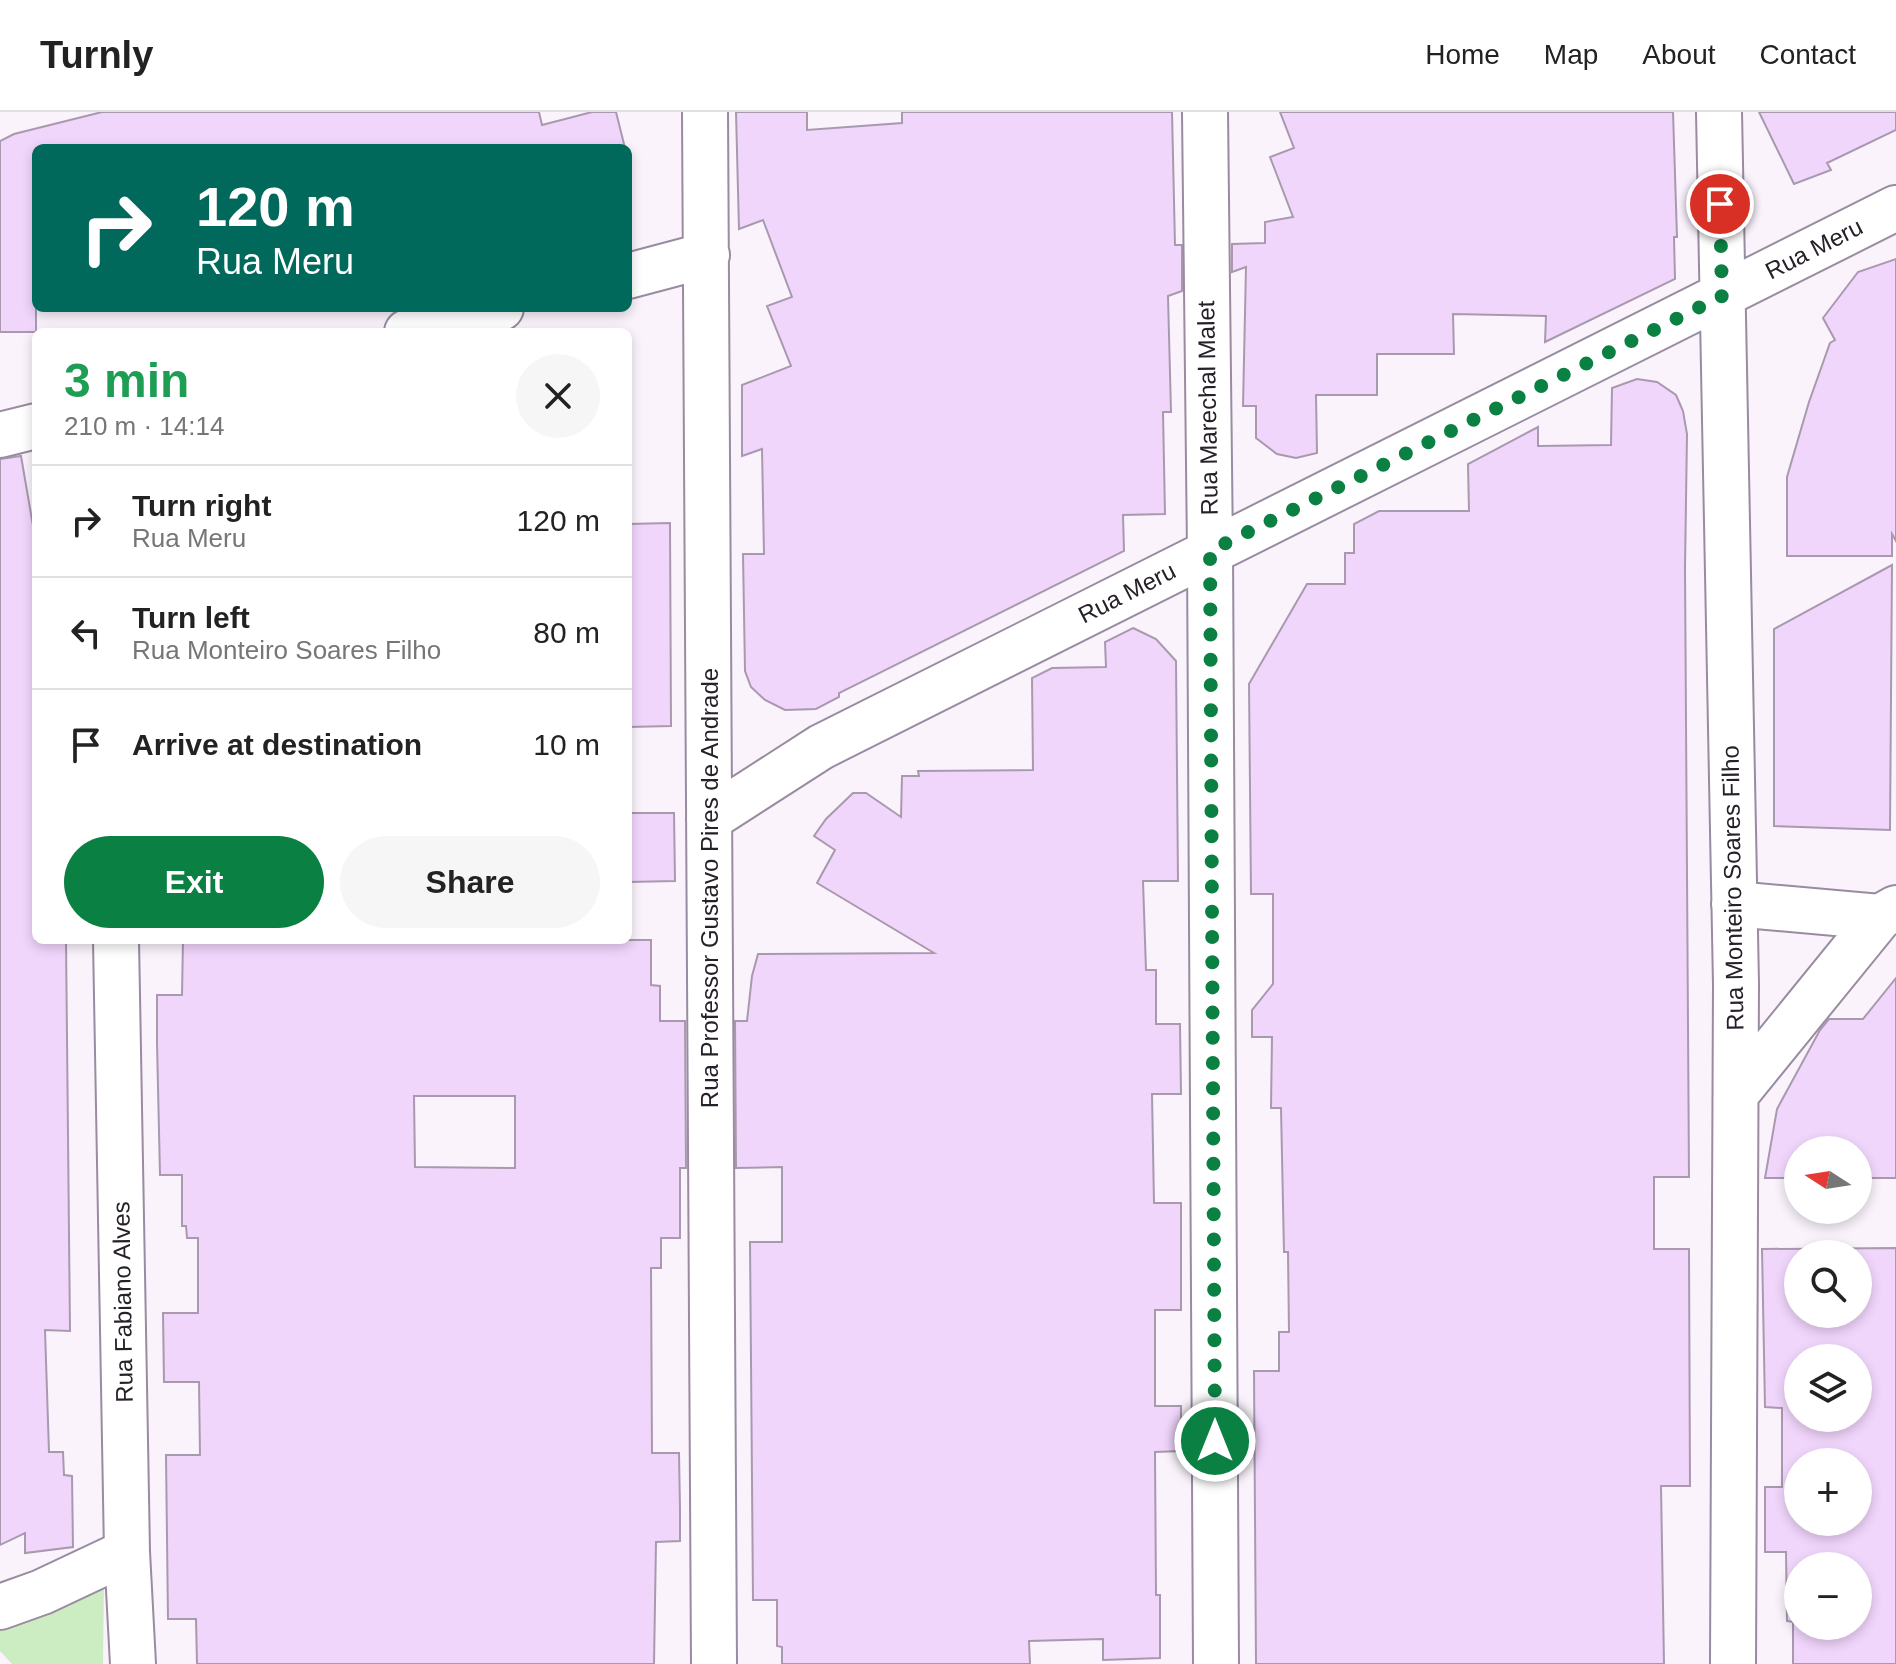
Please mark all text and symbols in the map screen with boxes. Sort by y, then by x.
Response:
text: Turnly [40,34,153,76]
text: Home [1425,39,1500,70]
text: Map [1544,39,1598,70]
text: About [1642,39,1716,70]
text: Contact [1760,39,1856,70]
pin [1686,170,1754,238]
text: 120 m [196,175,355,238]
icon: right [64,176,168,280]
icon: arrive [1698,182,1742,226]
street label: Rua Meru [1761,213,1867,285]
text: Rua Meru [196,241,354,282]
street label: Rua Marechal Malet [1192,300,1223,516]
text: 3 min [64,354,189,407]
button: close [516,354,600,438]
text: 210 m · 14:14 [64,411,224,441]
text: Turn right [132,489,271,522]
icon: right [64,499,108,543]
text: 120 m [517,504,600,537]
text: Rua Meru [132,523,246,553]
street label: Rua Meru [1074,557,1180,629]
text: Turn left [132,601,250,634]
icon: left [64,611,108,655]
text: 80 m [533,616,600,649]
text: Rua Monteiro Soares Filho [132,635,441,665]
street label: Rua Professor Gustavo Pires de Andrade [696,668,723,1108]
icon: arrive [64,723,108,767]
text: Arrive at destination [132,728,422,761]
text: 10 m [533,728,600,761]
street label: Rua Monteiro Soares Filho [1717,745,1748,1031]
button: Exit [64,836,324,928]
button: Share [340,836,600,928]
north arrow [1784,1136,1872,1224]
map controls [1784,1136,1872,1640]
street label: Rua Fabiano Alves [107,1201,138,1403]
button: search [1784,1240,1872,1328]
button: layers [1784,1344,1872,1432]
position arrow [1173,1399,1257,1483]
button: + [1784,1448,1872,1536]
button: − [1784,1552,1872,1640]

